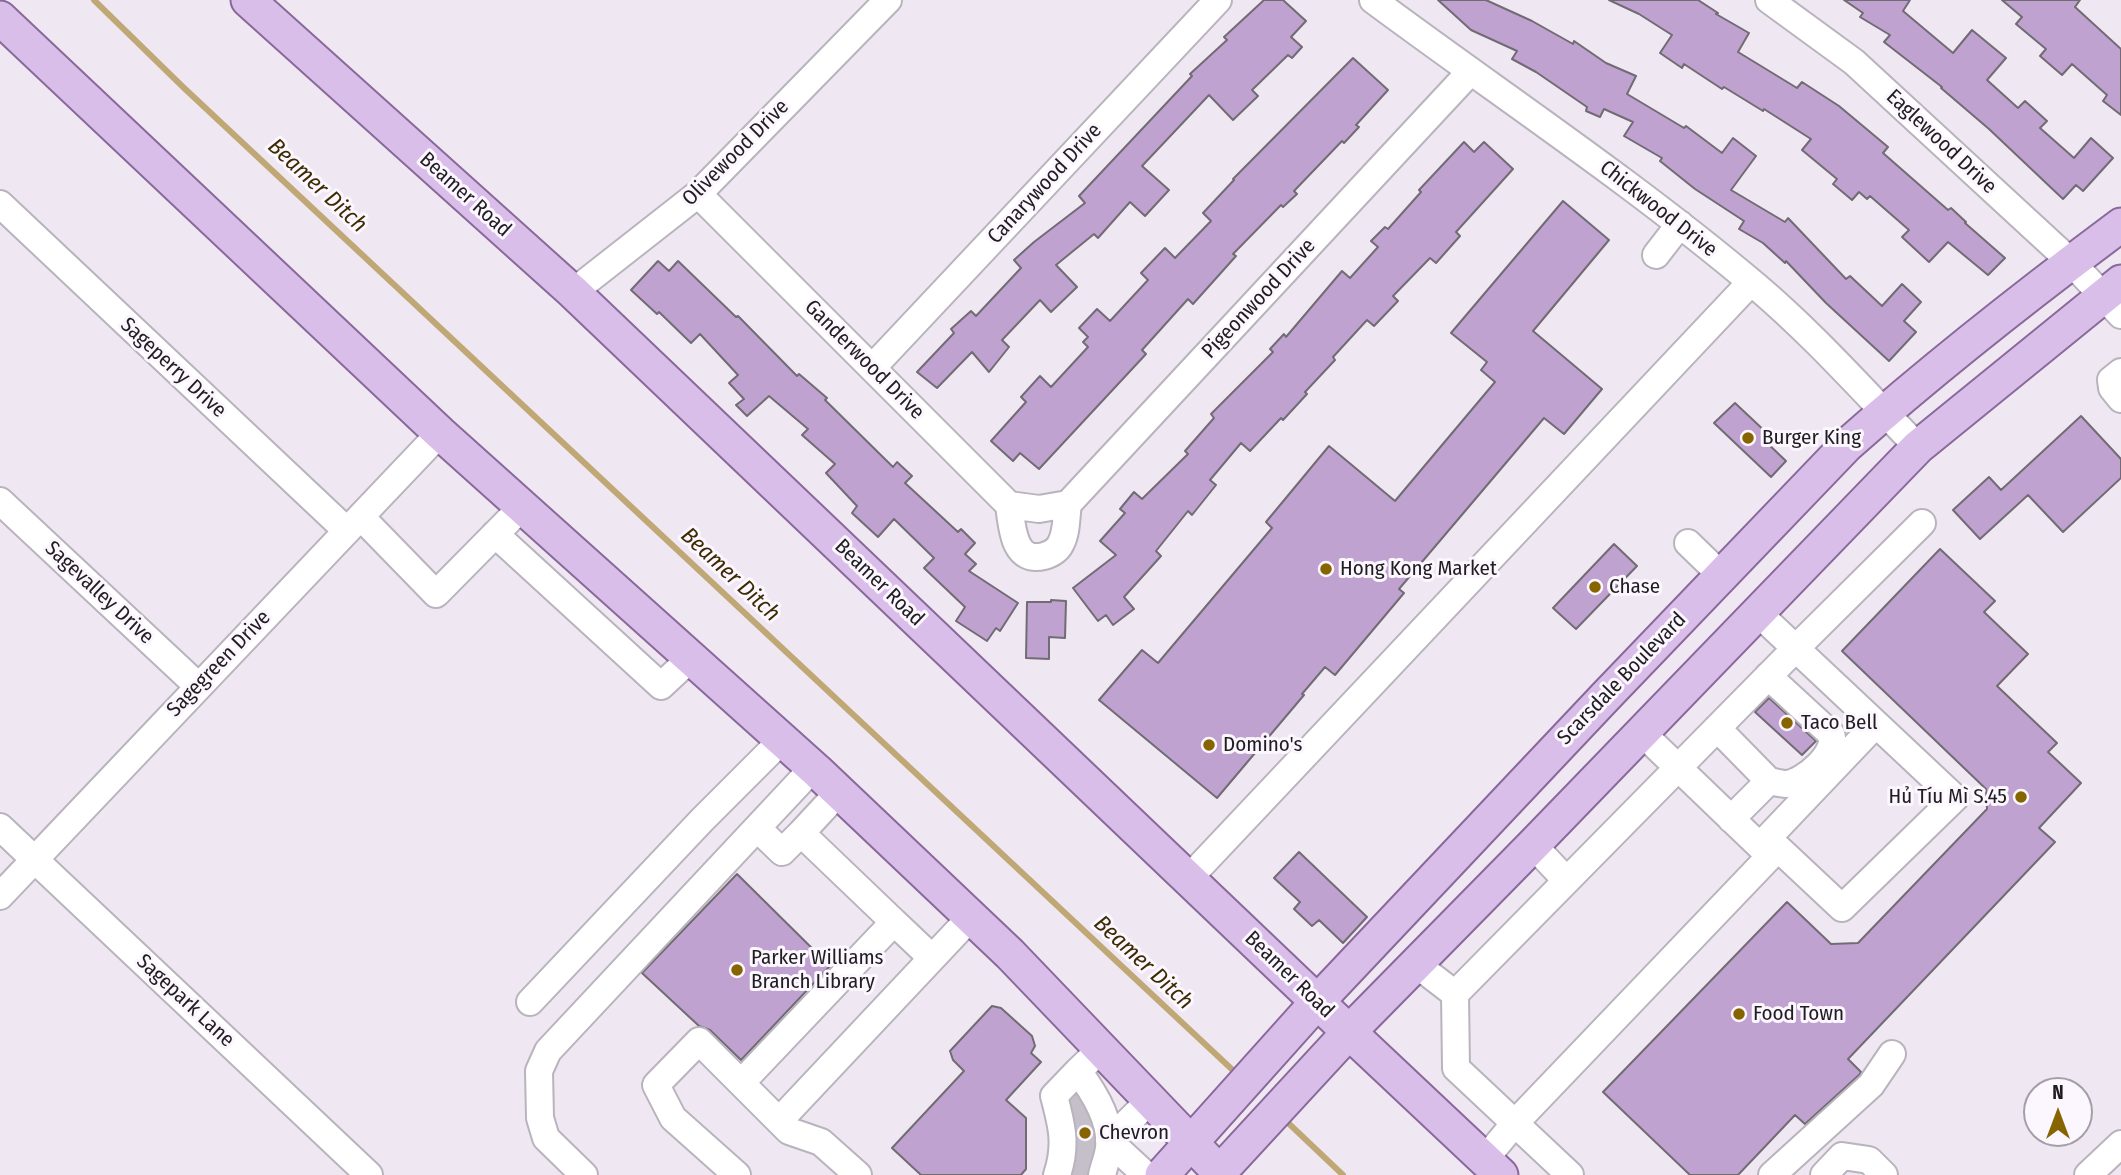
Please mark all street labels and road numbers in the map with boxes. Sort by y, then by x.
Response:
street label: Eaglewood Drive [1881,84,2001,200]
street label: Olivewood Drive [678,95,794,211]
street label: Canarywood Drive [983,119,1107,249]
street label: Beamer Road [414,147,516,243]
street label: Chickwood Drive [1594,155,1722,263]
street label: Pigeonwood Drive [1197,234,1321,364]
street label: Ganderwood Drive [799,295,929,425]
street label: Sageperry Drive [115,313,231,423]
street label: Beamer Road [829,534,929,632]
street label: Sagevalley Drive [39,536,159,650]
street label: Sagegreen Drive [162,606,276,722]
street label: Scarsdale Boulevard [1552,608,1692,750]
street label: Beamer Road [1239,926,1339,1024]
street label: Sagepark Lane [131,949,239,1053]

